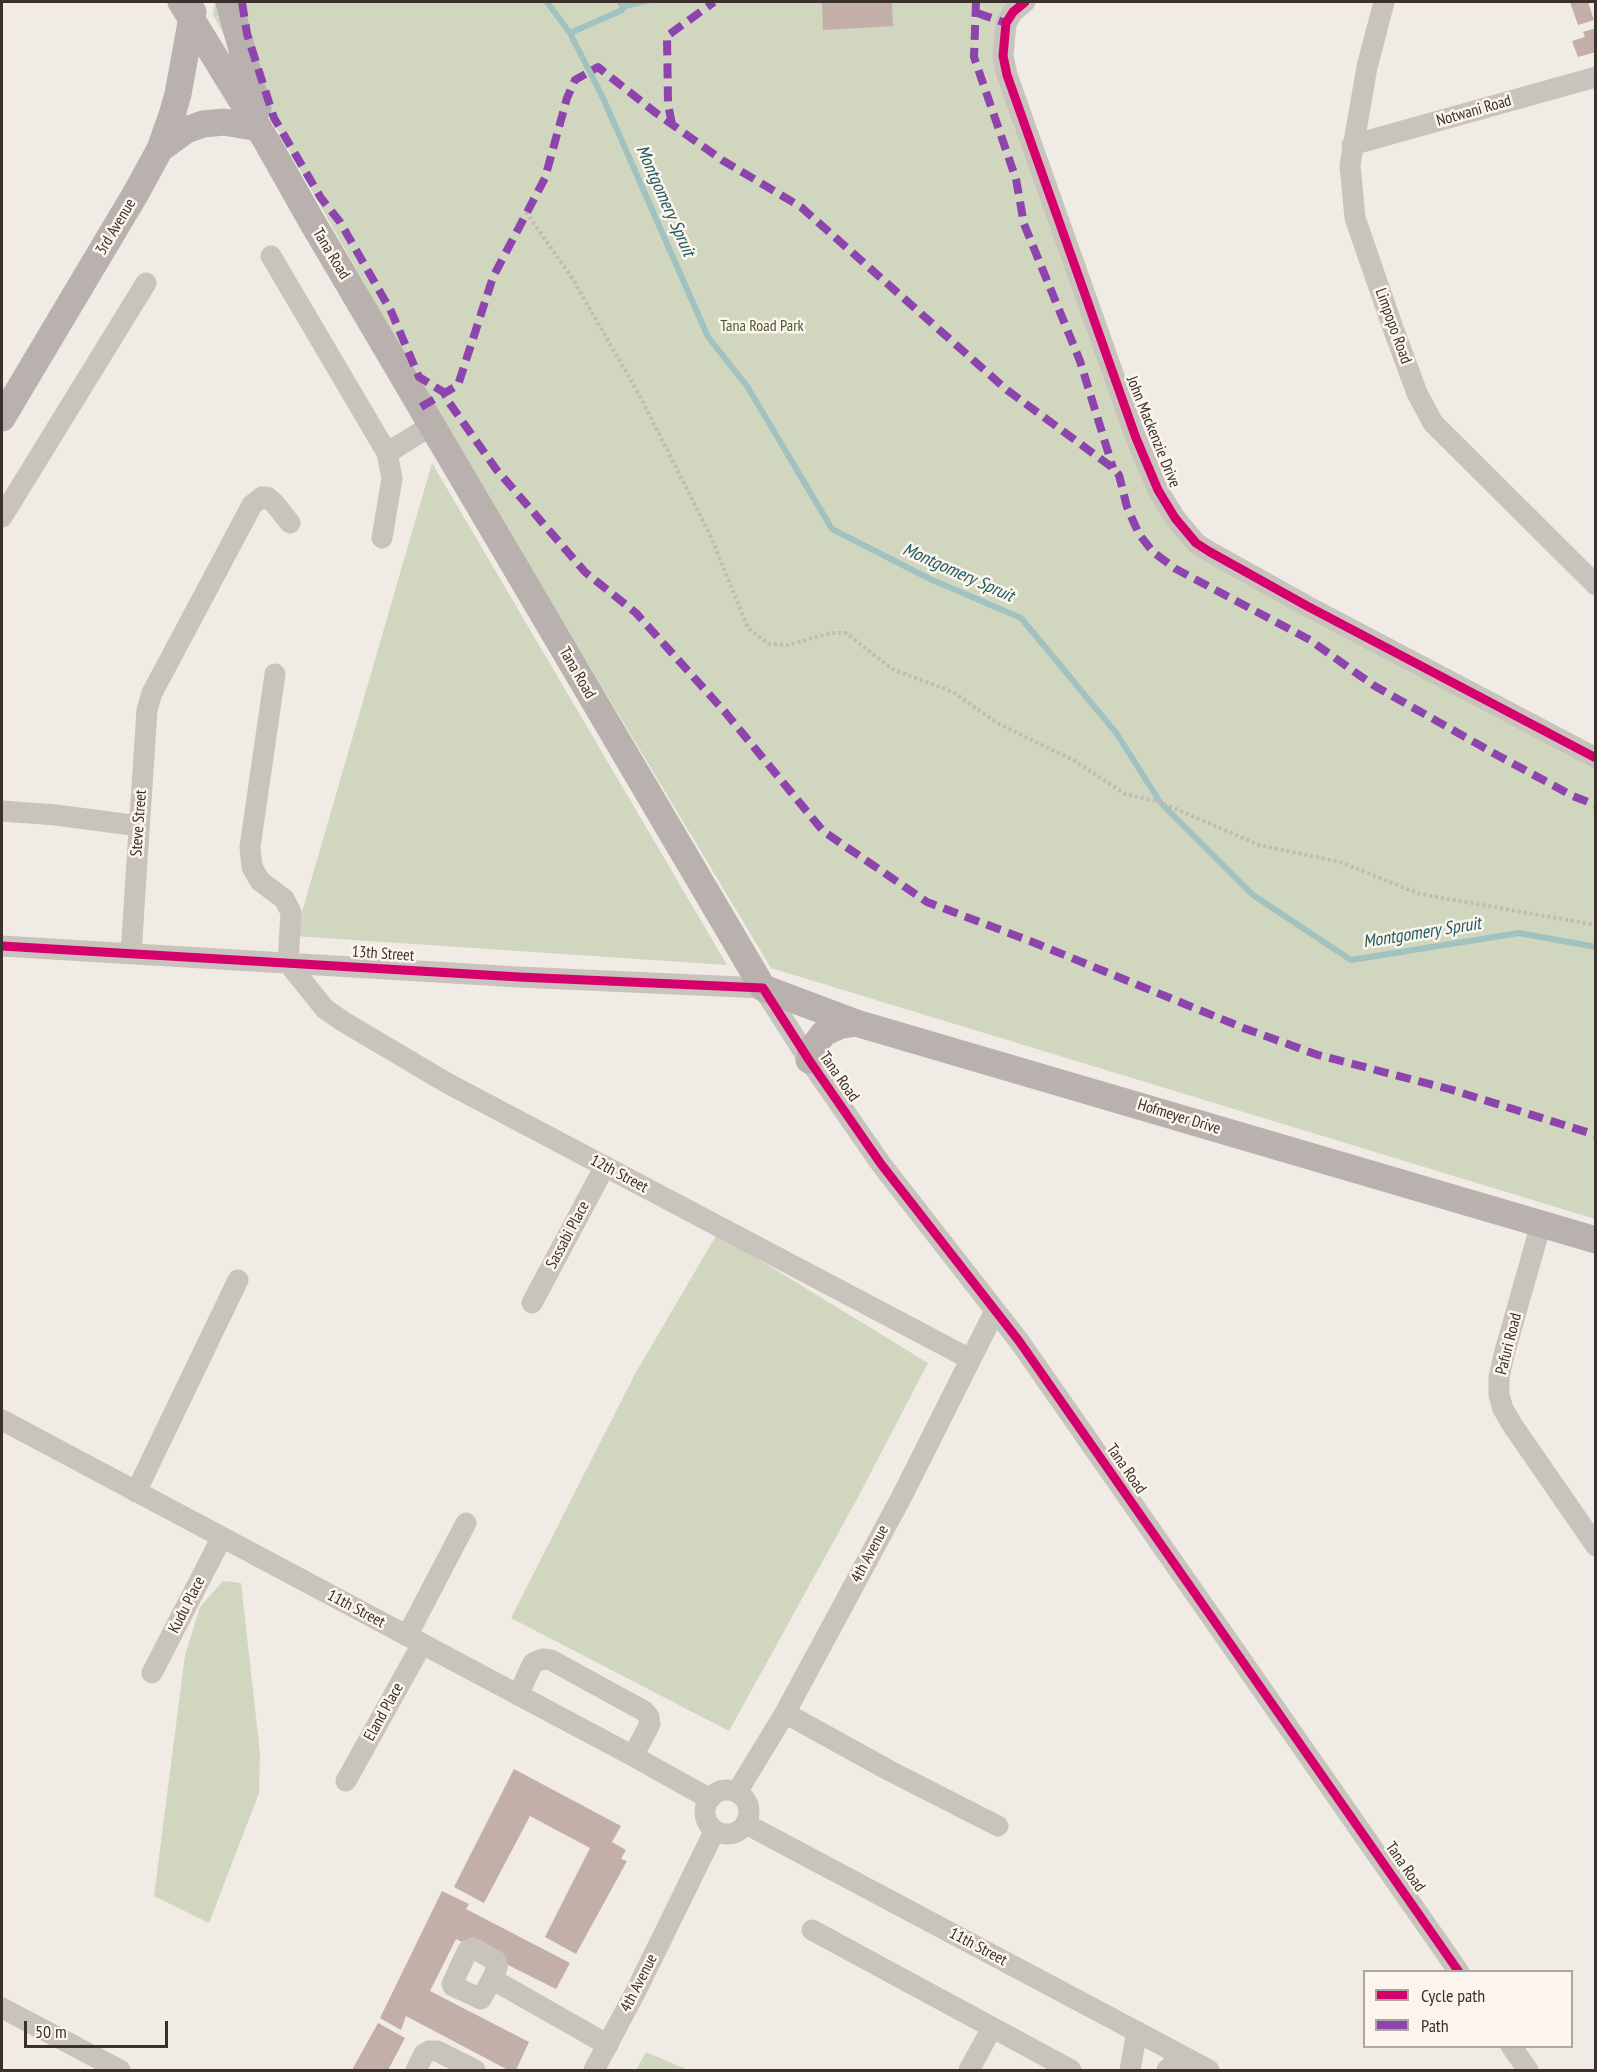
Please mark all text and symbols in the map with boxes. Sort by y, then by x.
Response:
street label: Notwani Road [1434,91,1514,131]
water label: Montgomery Spruit [631,142,699,260]
street label: 3rd Avenue [92,195,140,259]
street label: Tana Road [308,225,354,283]
street label: Limpopo Road [1370,286,1416,366]
park label: Tana Road Park [720,316,804,336]
street label: John Mackenzie Drive [1122,373,1184,491]
water label: Montgomery Spruit [899,539,1017,607]
street label: Tana Road [555,644,599,702]
street label: Steve Street [127,789,151,857]
water label: Montgomery Spruit [1361,913,1483,953]
street label: 13th Street [351,942,415,966]
street label: Tana Road [815,1048,863,1106]
street label: Hofmeyer Drive [1135,1095,1223,1139]
street label: 12th Street [587,1151,651,1197]
street label: Sassabi Place [542,1198,594,1272]
street label: Pafuri Road [1492,1311,1526,1377]
street label: Tana Road [1102,1440,1150,1498]
street label: 4th Avenue [847,1522,893,1586]
street label: Kudu Place [165,1573,209,1637]
street label: 11th Street [324,1586,388,1632]
street label: Eland Place [360,1679,408,1745]
street label: Tana Road [1381,1838,1429,1896]
street label: 11th Street [946,1924,1010,1970]
street label: 4th Avenue [616,1951,662,2015]
legend [1363,1970,1573,2048]
text: Cycle path [1421,1984,1485,2007]
scale bar [27,2009,171,2047]
text: Path [1421,2014,1449,2037]
text: 50 m [35,2020,67,2043]

